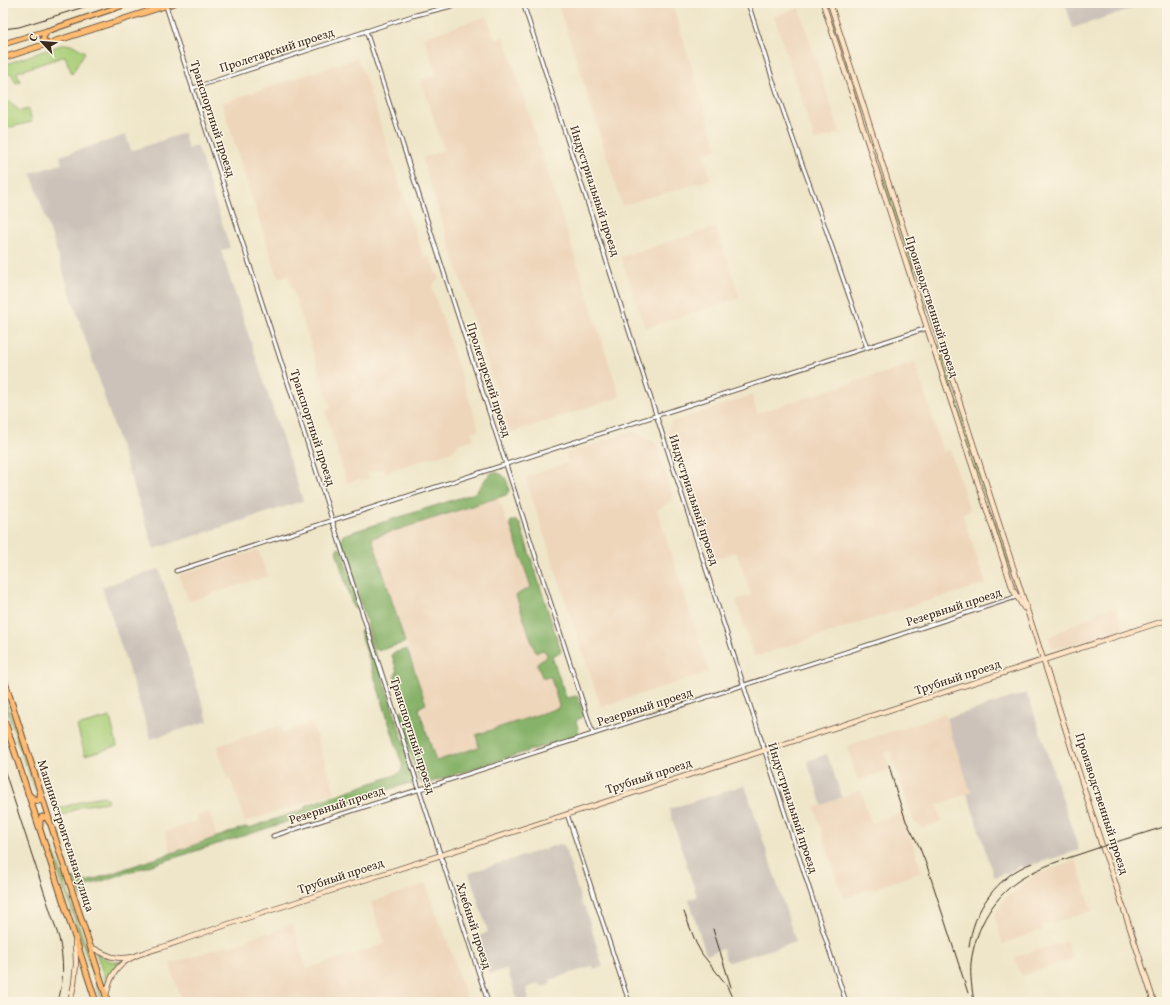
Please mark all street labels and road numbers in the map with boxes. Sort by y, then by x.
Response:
street label: Пролетарский проезд [218,25,337,77]
street label: Транспортный проезд [186,59,238,180]
street label: Индустриальный проезд [565,123,623,259]
street label: Производственный проезд [901,234,962,380]
street label: Пролетарский проезд [462,321,514,440]
street label: Транспортный проезд [286,368,338,489]
street label: Индустриальный проезд [664,432,722,568]
street label: Резервный проезд [904,585,1004,631]
street label: Трубный проезд [913,656,1003,699]
street label: Транспортный проезд [386,676,438,797]
street label: Резервный проезд [595,685,695,731]
street label: Производственный проезд [1071,731,1132,877]
street label: Индустриальный проезд [763,740,821,876]
street label: Трубный проезд [604,755,694,798]
street label: Машиностроительная улица [33,758,97,914]
street label: Резервный проезд [287,783,387,829]
street label: Трубный проезд [296,855,386,898]
street label: Хлебный проезд [451,881,495,971]

